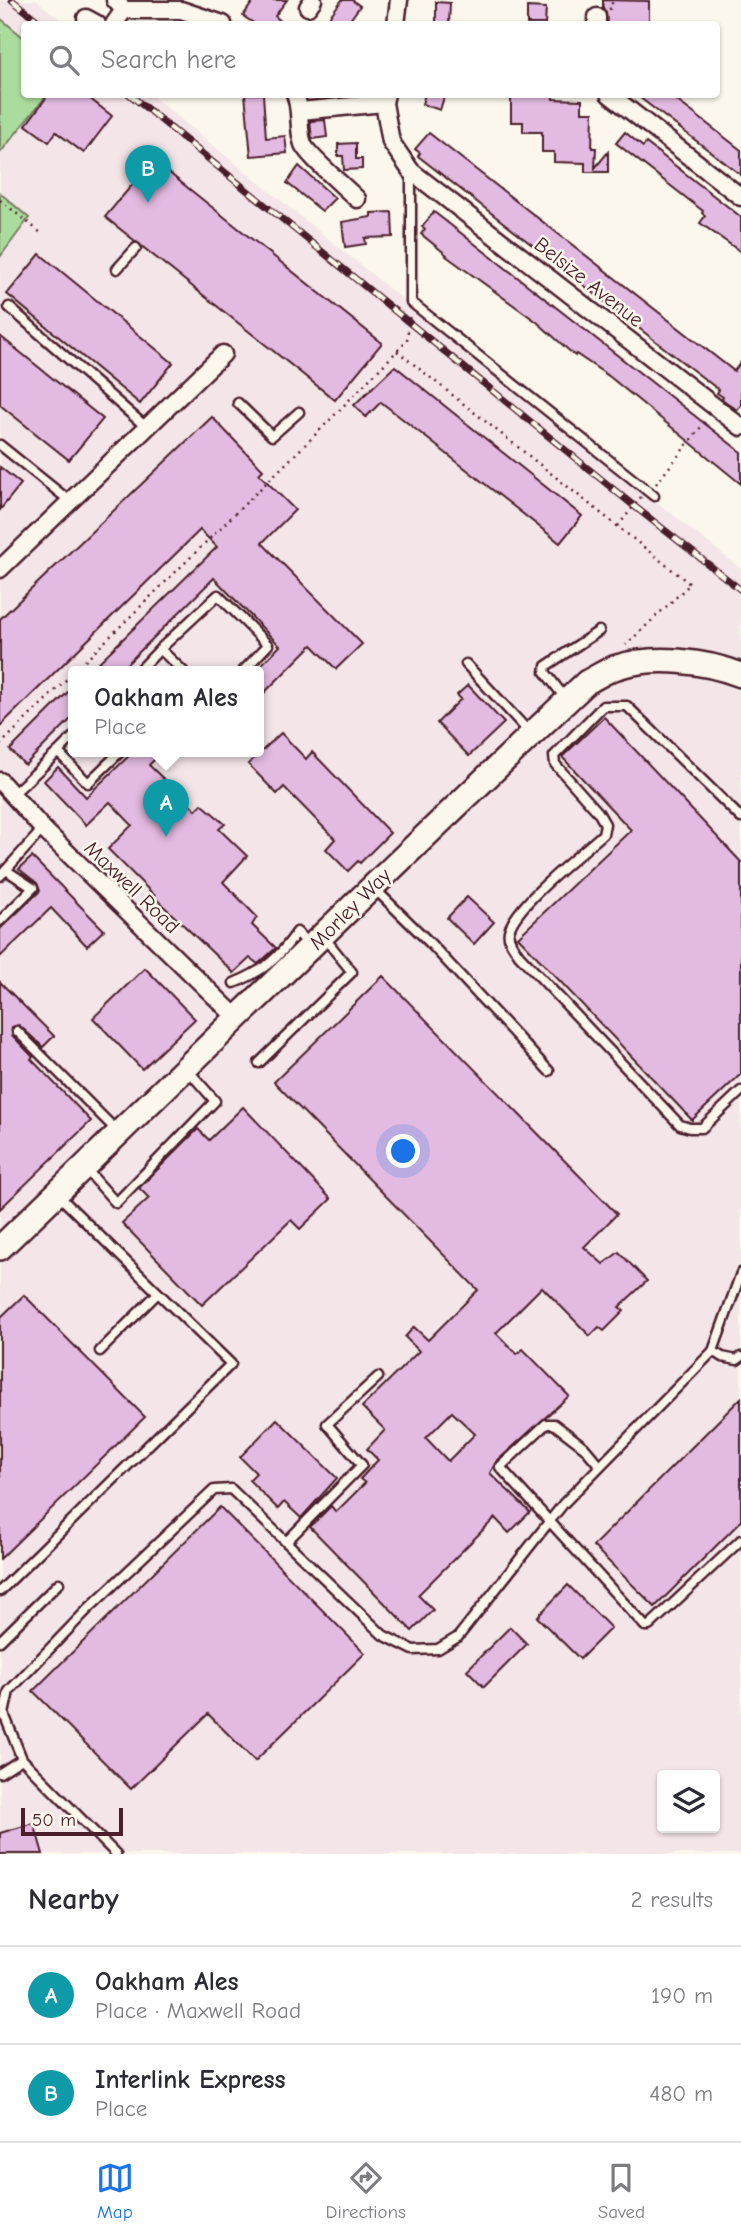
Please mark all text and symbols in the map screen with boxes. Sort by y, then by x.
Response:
search box [21,21,720,98]
icon: search [45,41,83,79]
text: Search here [101,45,236,75]
pin: B [125,145,171,203]
street label: Belsize Avenue [530,232,648,332]
popup [68,666,264,757]
text: Oakham Ales [94,683,238,713]
text: Place [94,713,147,740]
pin: A [143,779,189,837]
street label: Maxwell Road [80,836,184,938]
street label: Morley Way [304,863,396,955]
your location [386,1134,420,1168]
map controls [657,1770,720,1833]
button: layers [657,1770,720,1833]
scale bar [21,1805,122,1837]
text: 50 m [32,1809,76,1831]
text: Nearby [28,1882,119,1917]
text: 2 results [631,1886,713,1913]
text: Oakham Ales [95,1967,239,1997]
text: A [45,1982,57,2009]
text: 190 m [651,1982,713,2009]
text: Place · Maxwell Road [95,1997,301,2024]
text: Interlink Express [95,2065,286,2095]
text: B [44,2080,58,2107]
text: 480 m [649,2080,713,2107]
text: Place [95,2095,147,2122]
tab: Map [96,2159,134,2223]
tab: Directions [326,2159,406,2223]
tab: Saved [598,2159,645,2223]

